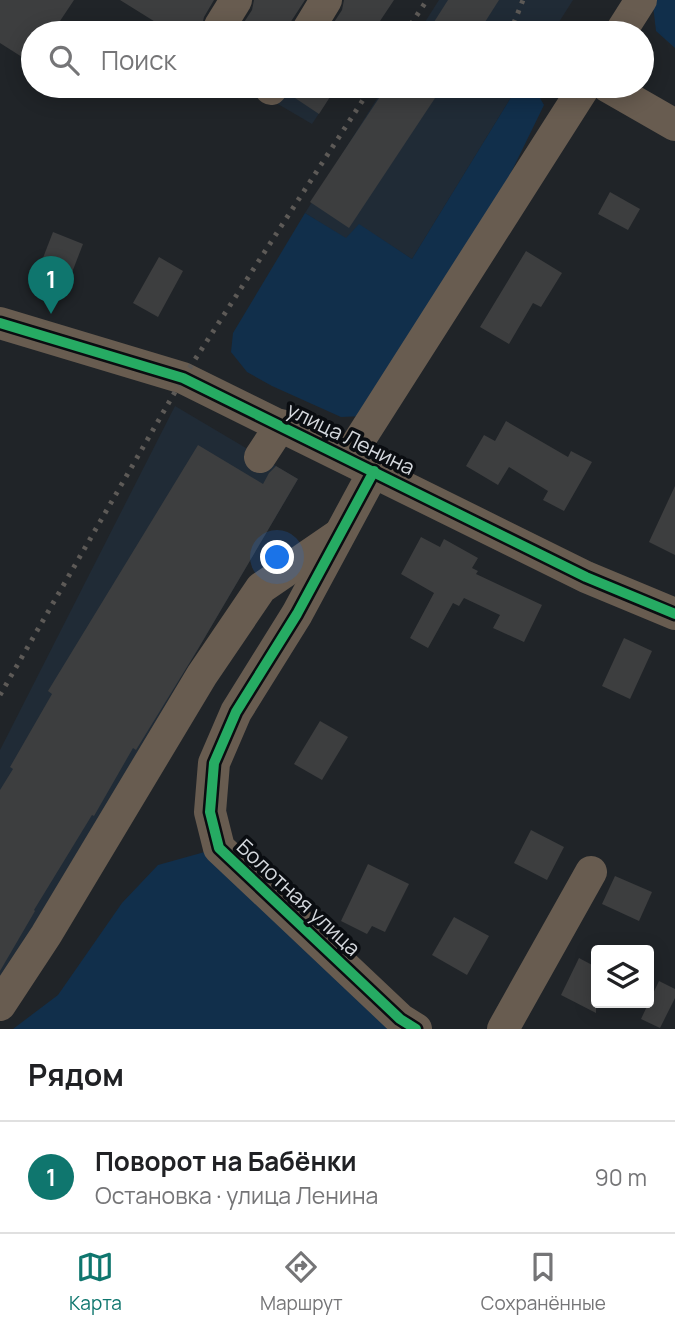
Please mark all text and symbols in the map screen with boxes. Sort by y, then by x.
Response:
search box [21,21,654,98]
icon: search [45,41,83,79]
text: Поиск [101,42,176,78]
pin: 1 [28,256,74,314]
street label: улица Ленина [282,395,420,481]
your location [260,540,294,574]
street label: Болотная улица [231,832,367,962]
map controls [591,945,654,1008]
button: layers [591,945,654,1008]
text: Рядом [28,1054,124,1095]
text: Поворот на Бабёнки [95,1143,356,1179]
text: 1 [46,1161,56,1193]
text: 90 m [595,1161,647,1193]
text: Остановка · улица Ленина [95,1179,378,1211]
tab: Карта [69,1248,122,1316]
tab: Маршрут [260,1248,343,1316]
tab: Сохранённые [481,1248,606,1316]

